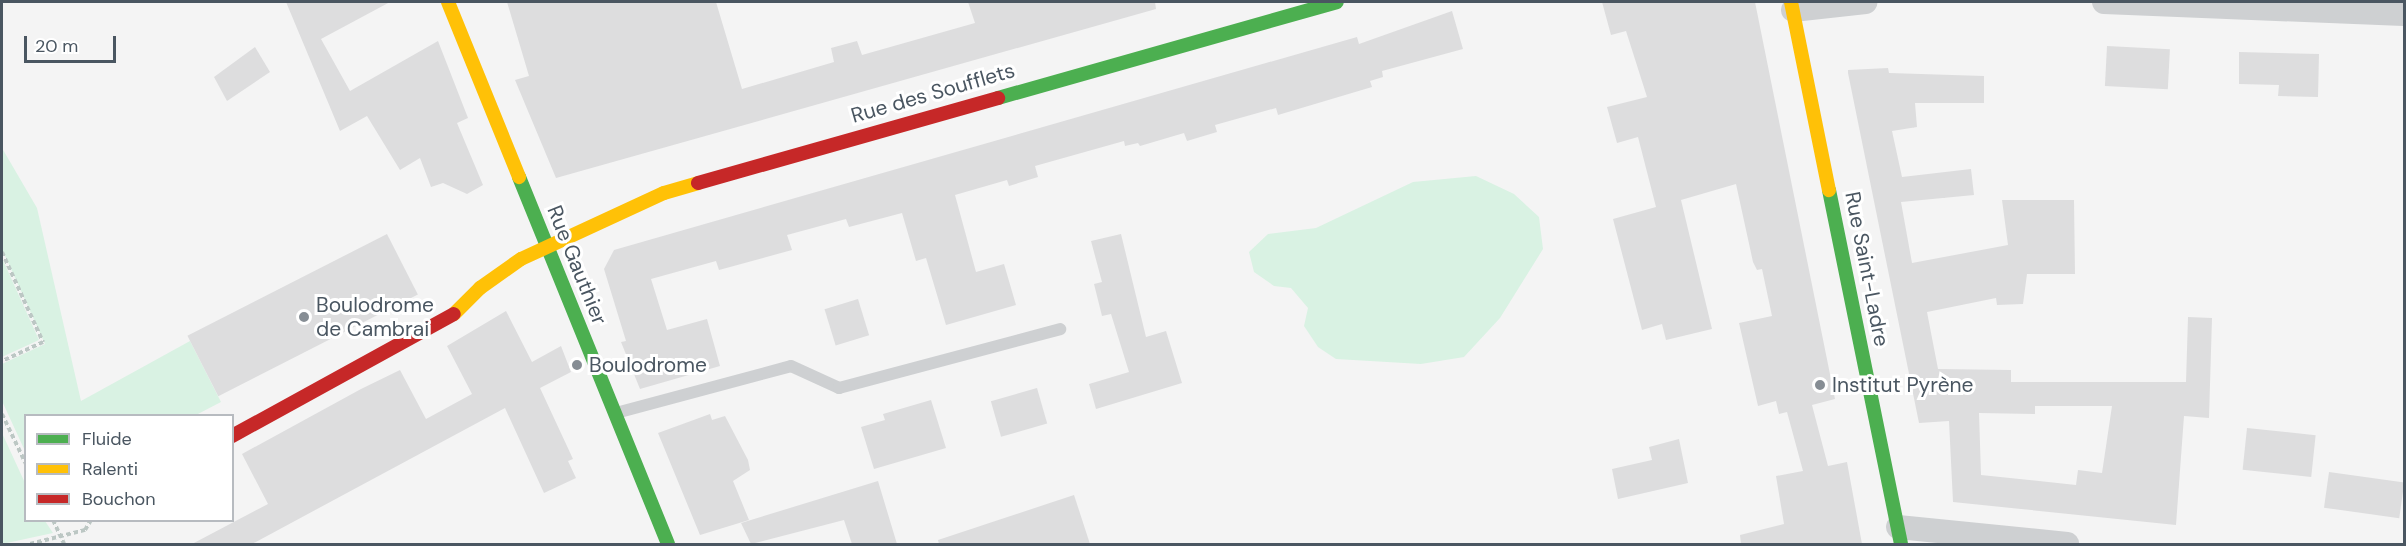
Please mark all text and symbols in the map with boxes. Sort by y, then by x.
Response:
scale bar [27,24,118,62]
text: 20 m [35,34,78,58]
street label: Rue des Soufflets [848,58,1018,128]
street label: Rue Saint-Ladre [1840,189,1894,349]
street label: Rue Gauthier [542,202,612,328]
place label: Boulodrome de Cambrai [316,292,434,342]
marker: Boulodrome de Cambrai [297,310,311,324]
place label: Boulodrome [589,352,707,378]
marker: Boulodrome [570,358,584,372]
place label: Institut Pyrène [1832,372,1974,398]
marker: Institut Pyrène [1813,378,1827,392]
legend [24,414,234,522]
text: Fluide [82,427,132,451]
text: Ralenti [82,457,138,481]
text: Bouchon [82,487,156,511]

